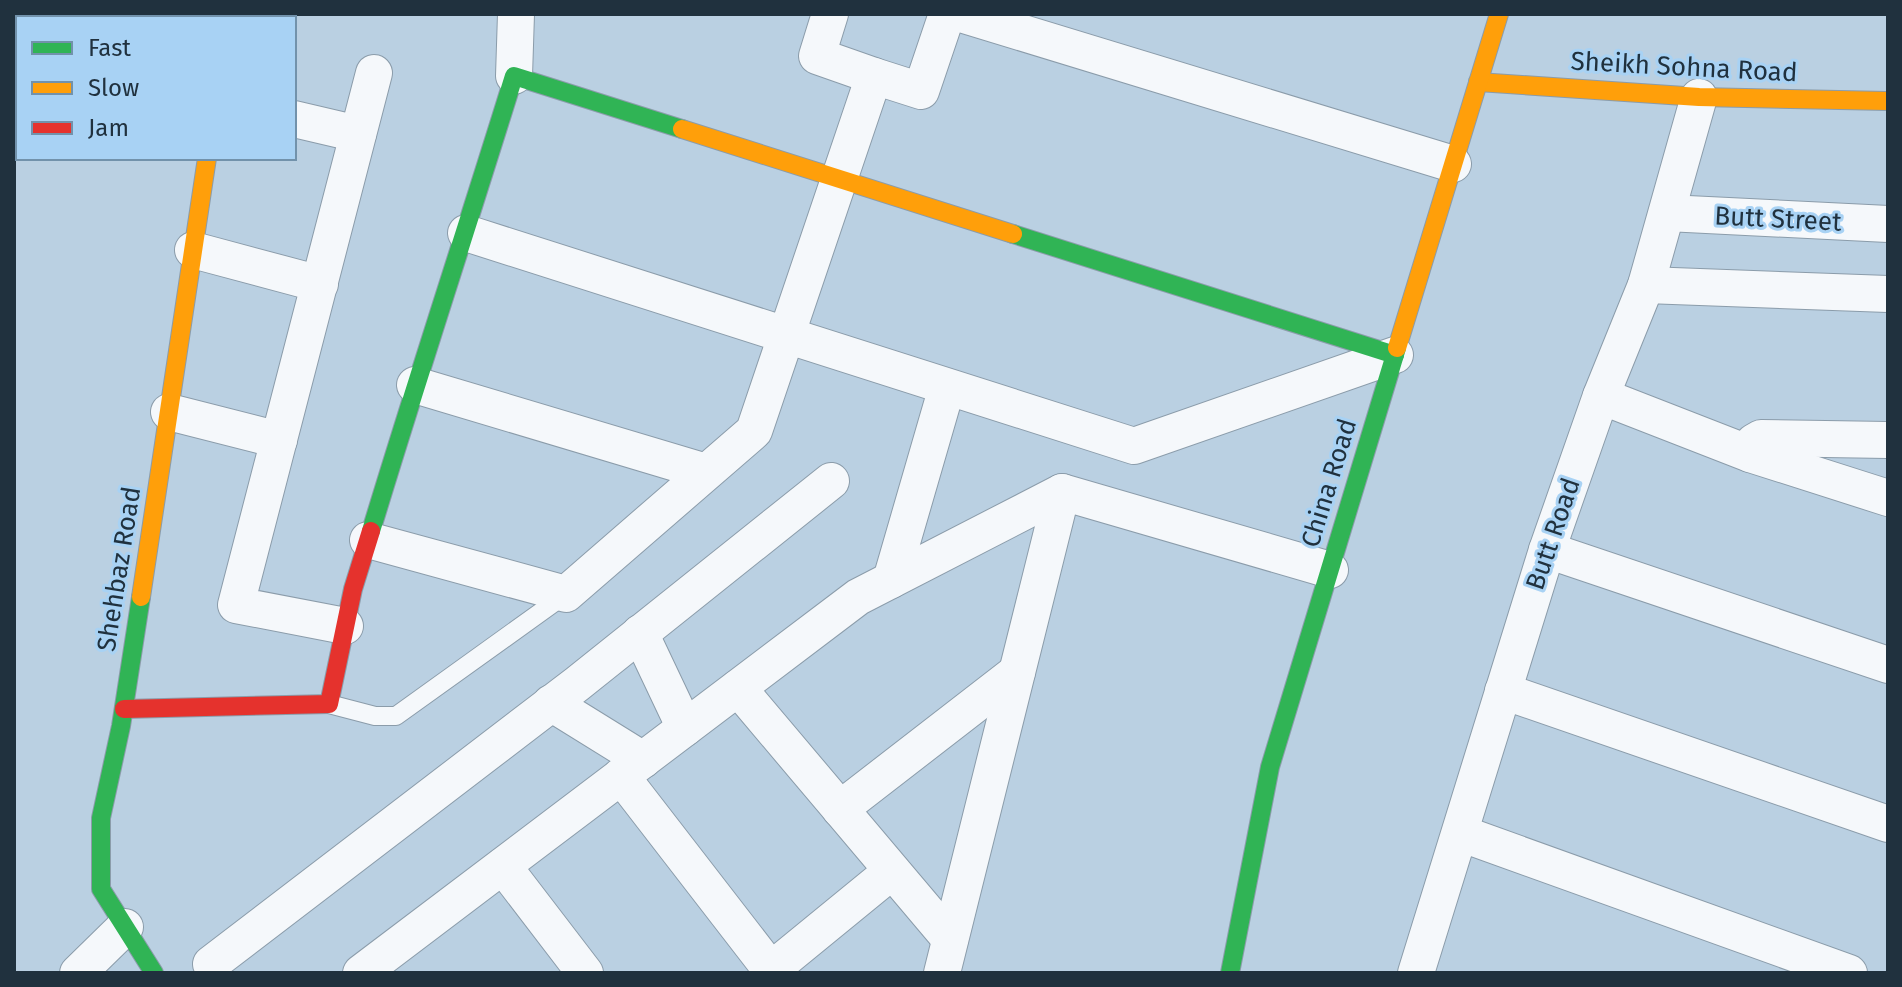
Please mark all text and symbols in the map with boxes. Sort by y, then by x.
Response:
legend [16,16,296,160]
text: Fast [88,34,131,62]
street label: Sheikh Sohna Road [1570,46,1798,88]
text: Slow [88,74,139,102]
text: Jam [88,114,129,142]
street label: Butt Street [1714,200,1843,238]
street label: China Road [1295,415,1363,551]
street label: Butt Road [1519,474,1587,594]
street label: Shehbaz Road [91,484,147,654]

